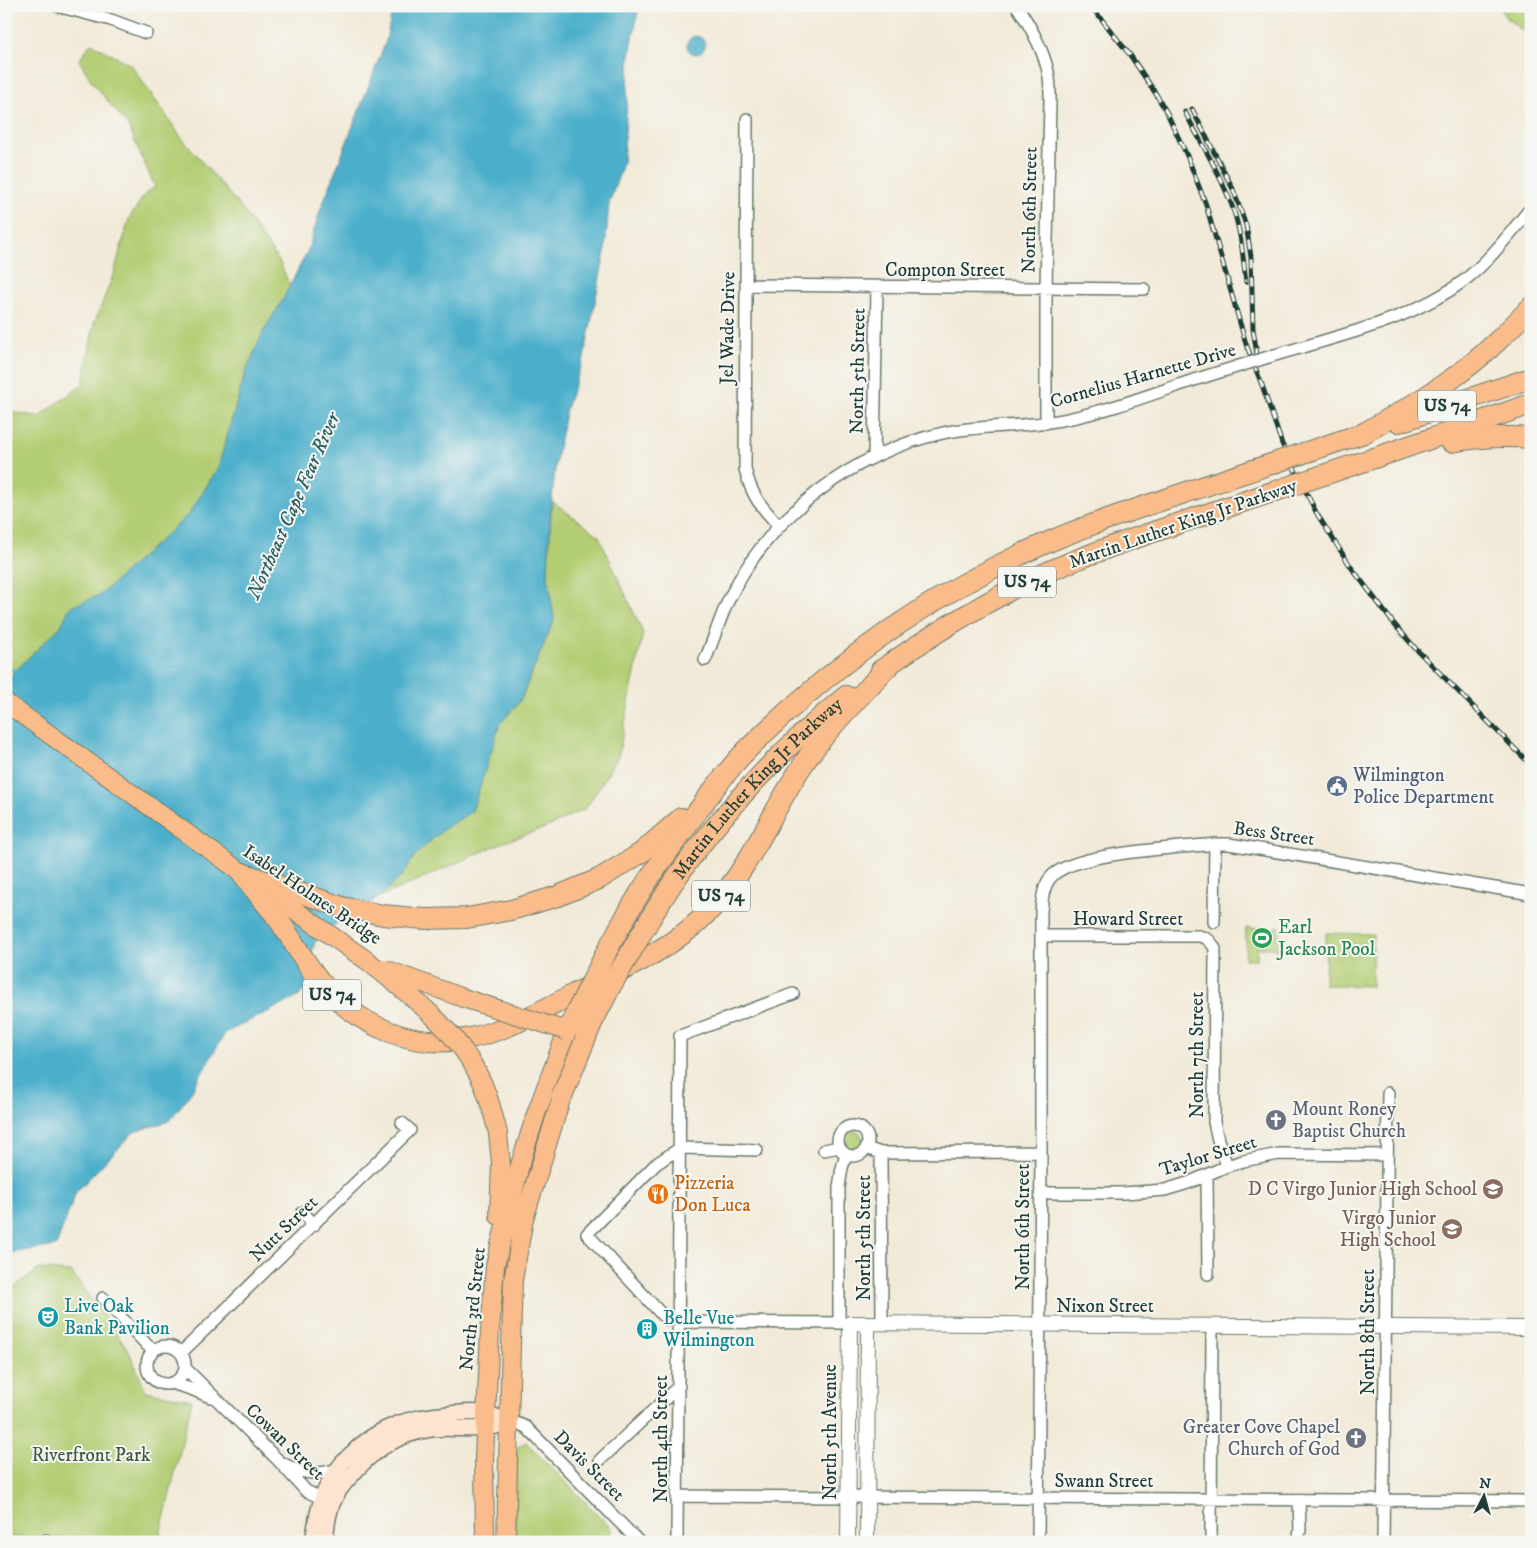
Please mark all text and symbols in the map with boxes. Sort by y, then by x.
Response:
street label: North 6th Street [1017,147,1043,273]
street label: Compton Street [885,259,1005,282]
street label: Jel Wade Drive [715,271,740,387]
street label: North 5th Street [845,308,871,434]
street label: Cornelius Harnette Drive [1048,338,1239,414]
road number: US 74 [1418,391,1476,422]
water label: Northeast Cape Fear River [241,407,347,604]
street label: Martin Luther King Jr Parkway [1066,474,1301,574]
road number: US 74 [998,566,1056,598]
street label: Martin Luther King Jr Parkway [667,692,848,884]
place label: Wilmington Police Department [1352,764,1494,809]
public building icon: Wilmington Police Department [1325,774,1349,798]
street label: Bess Street [1232,817,1316,851]
street label: Isabel Holmes Bridge [238,840,386,950]
road number: US 74 [692,880,750,911]
street label: Howard Street [1073,908,1183,931]
place label: Earl Jackson Pool [1276,916,1376,961]
sports icon: Earl Jackson Pool [1250,926,1274,950]
road number: US 74 [303,980,361,1010]
street label: North 7th Street [1186,992,1209,1118]
place label: Mount Roney Baptist Church [1292,1098,1406,1143]
church icon: Mount Roney Baptist Church [1264,1108,1288,1132]
street label: Taylor Street [1157,1130,1259,1182]
street label: North 6th Street [1012,1164,1035,1290]
place label: Pizzeria Don Luca [674,1172,751,1217]
street label: North 5th Street [853,1175,876,1301]
school or university icon: D C Virgo Junior High School [1481,1177,1505,1201]
place label: D C Virgo Junior High School [1248,1178,1477,1201]
restaurant icon: Pizzeria Don Luca [646,1182,670,1206]
street label: Nutt Street [245,1191,323,1267]
place label: Virgo Junior High School [1340,1207,1436,1252]
school or university icon: Virgo Junior High School [1440,1217,1464,1241]
street label: North 3rd Street [455,1246,491,1372]
street label: North 8th Street [1357,1269,1380,1395]
place label: Live Oak Bank Pavilion [64,1295,170,1340]
street label: Nixon Street [1056,1295,1154,1318]
theatre icon: Live Oak Bank Pavilion [36,1305,60,1329]
place label: Belle Vue Wilmington [662,1307,755,1352]
building icon: Belle Vue Wilmington [635,1317,659,1341]
street label: North 5th Avenue [819,1364,842,1500]
street label: North 4th Street [650,1375,673,1503]
street label: Cowan Street [241,1399,329,1485]
place label: Greater Cove Chapel Church of God [1183,1416,1341,1461]
street label: Davis Street [549,1426,629,1506]
church icon: Greater Cove Chapel Church of God [1344,1426,1368,1450]
park label: Riverfront Park [32,1444,151,1467]
street label: Swann Street [1055,1470,1153,1493]
north arrow [1460,1470,1510,1520]
text: N [1479,1475,1492,1494]

